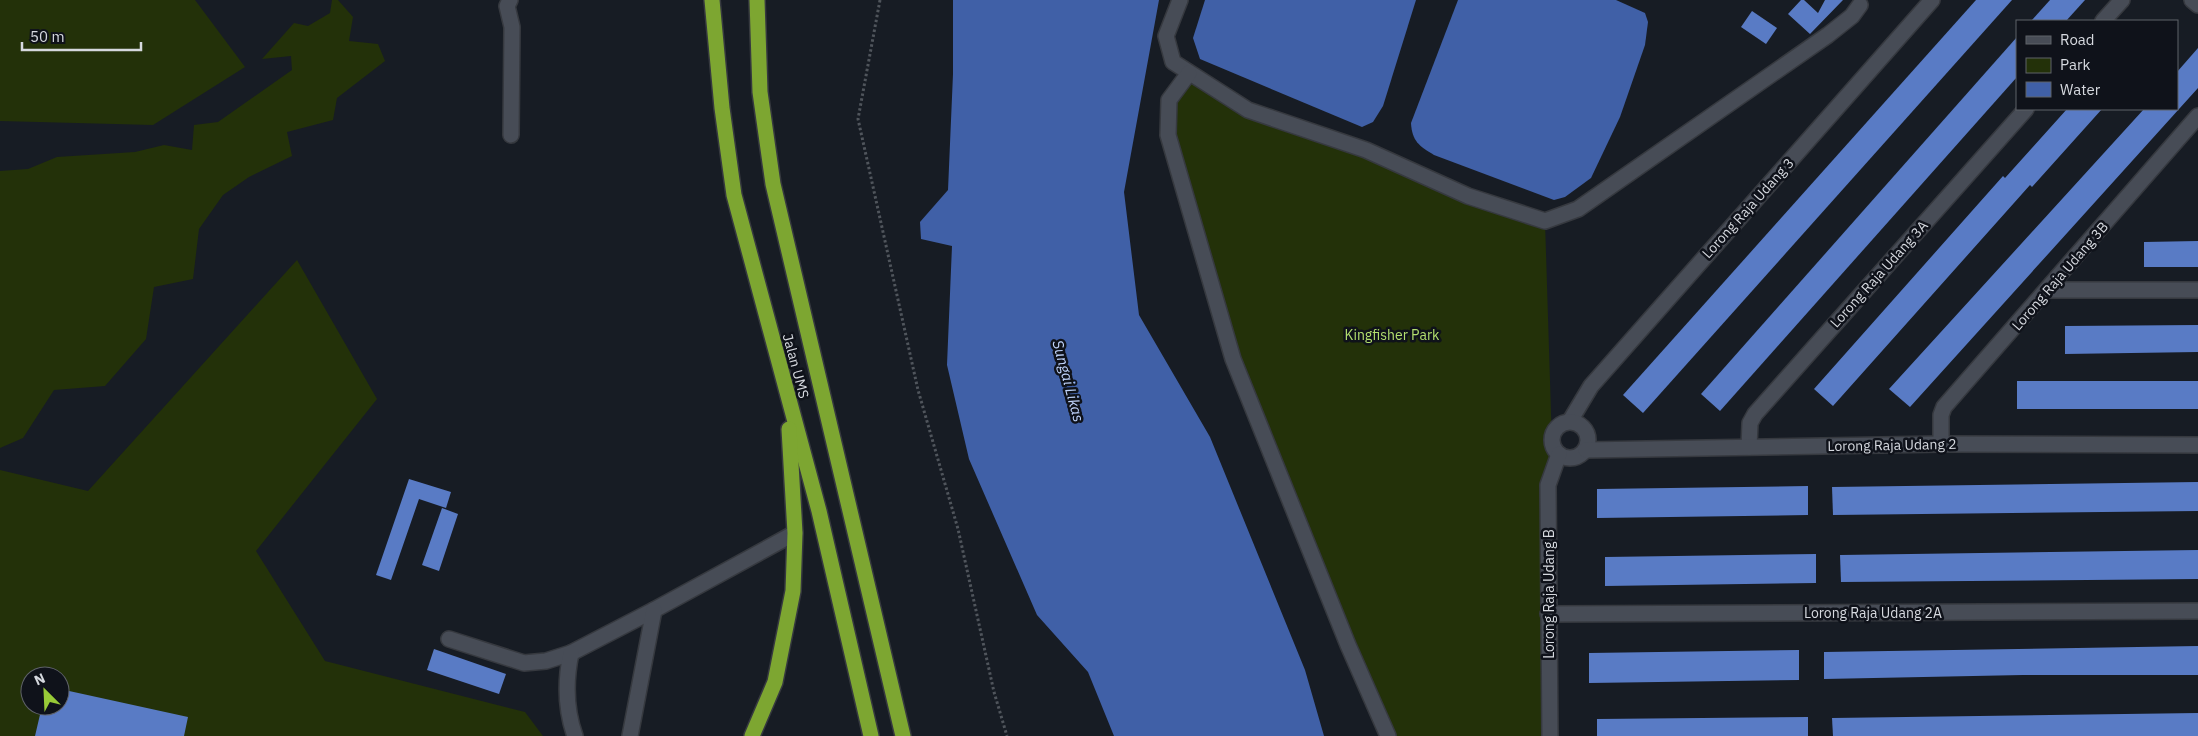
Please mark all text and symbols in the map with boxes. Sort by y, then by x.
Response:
scale bar [22,20,141,52]
legend [2016,20,2178,110]
text: 50 m [30,27,65,46]
text: Road [2060,30,2095,49]
text: Park [2060,55,2090,74]
text: Water [2060,80,2101,99]
street label: Lorong Raja Udang 3 [1698,154,1798,262]
street label: Lorong Raja Udang 3A [1826,217,1932,331]
street label: Lorong Raja Udang 3B [2008,218,2112,334]
park label: Kingfisher Park [1345,326,1440,344]
street label: Jalan UMS [779,332,813,400]
water label: Sungai Likas [1048,338,1089,424]
street label: Lorong Raja Udang 2 [1827,435,1957,455]
street label: Lorong Raja Udang B [1540,529,1558,659]
street label: Lorong Raja Udang 2A [1804,604,1942,622]
north arrow [20,666,70,716]
text: N [31,669,48,689]

